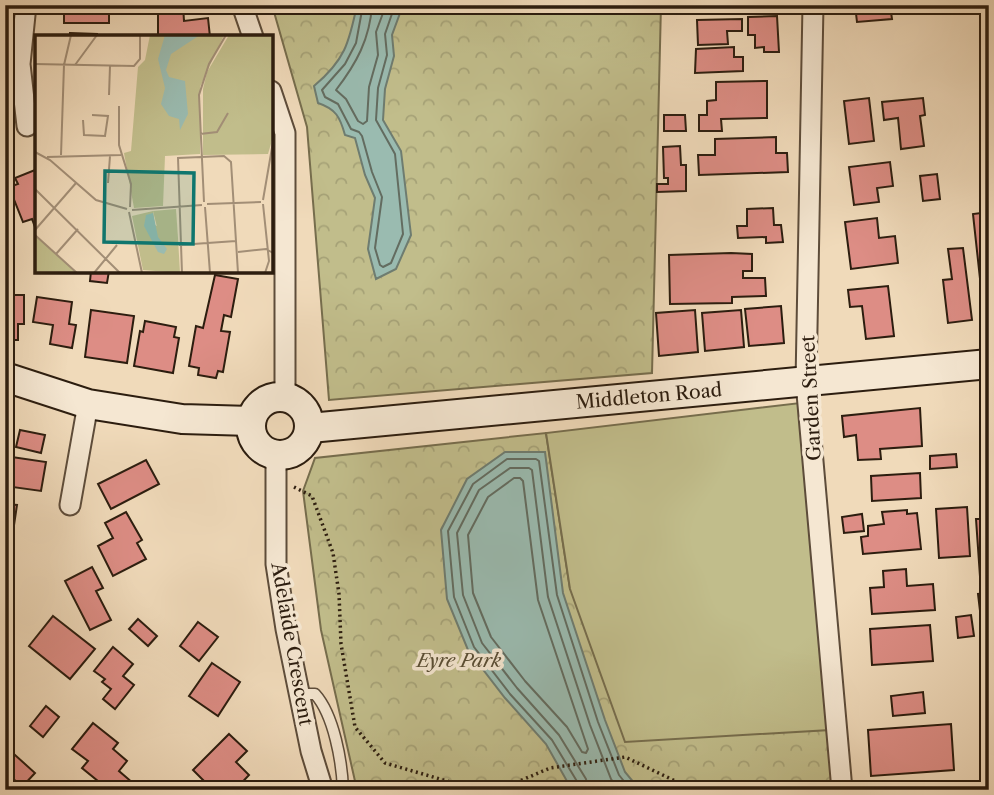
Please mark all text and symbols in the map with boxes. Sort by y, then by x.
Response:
inset map [35,35,273,273]
street label: Garden Street [796,334,826,462]
street label: Middleton Road [575,378,723,414]
street label: Adelaide Crescent [266,560,318,728]
park label: Eyre Park [415,649,501,672]

